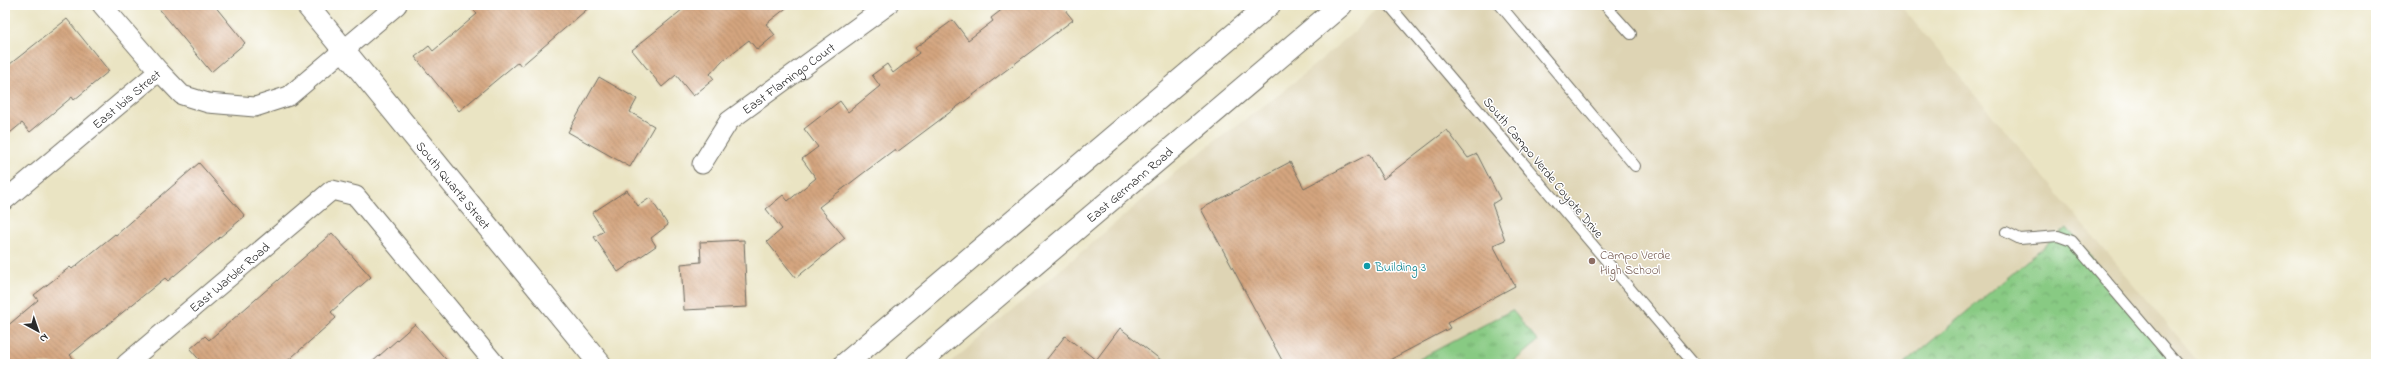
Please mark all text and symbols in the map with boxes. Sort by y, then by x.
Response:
street label: East Flamingo Court [738,38,840,120]
street label: East Ibis Street [89,65,166,134]
street label: South Campo Verde Coyote Drive [1477,93,1608,243]
street label: South Quartz Street [411,137,495,234]
street label: East Germann Road [1083,143,1178,228]
street label: East Warbler Road [186,238,275,318]
place label: Campo Verde High School [1600,246,1671,281]
marker: Campo Verde High School [1587,256,1597,266]
place label: Building 3 [1374,258,1426,278]
marker: Building 3 [1362,261,1372,271]
north arrow [18,311,58,351]
text: N [36,329,52,346]

